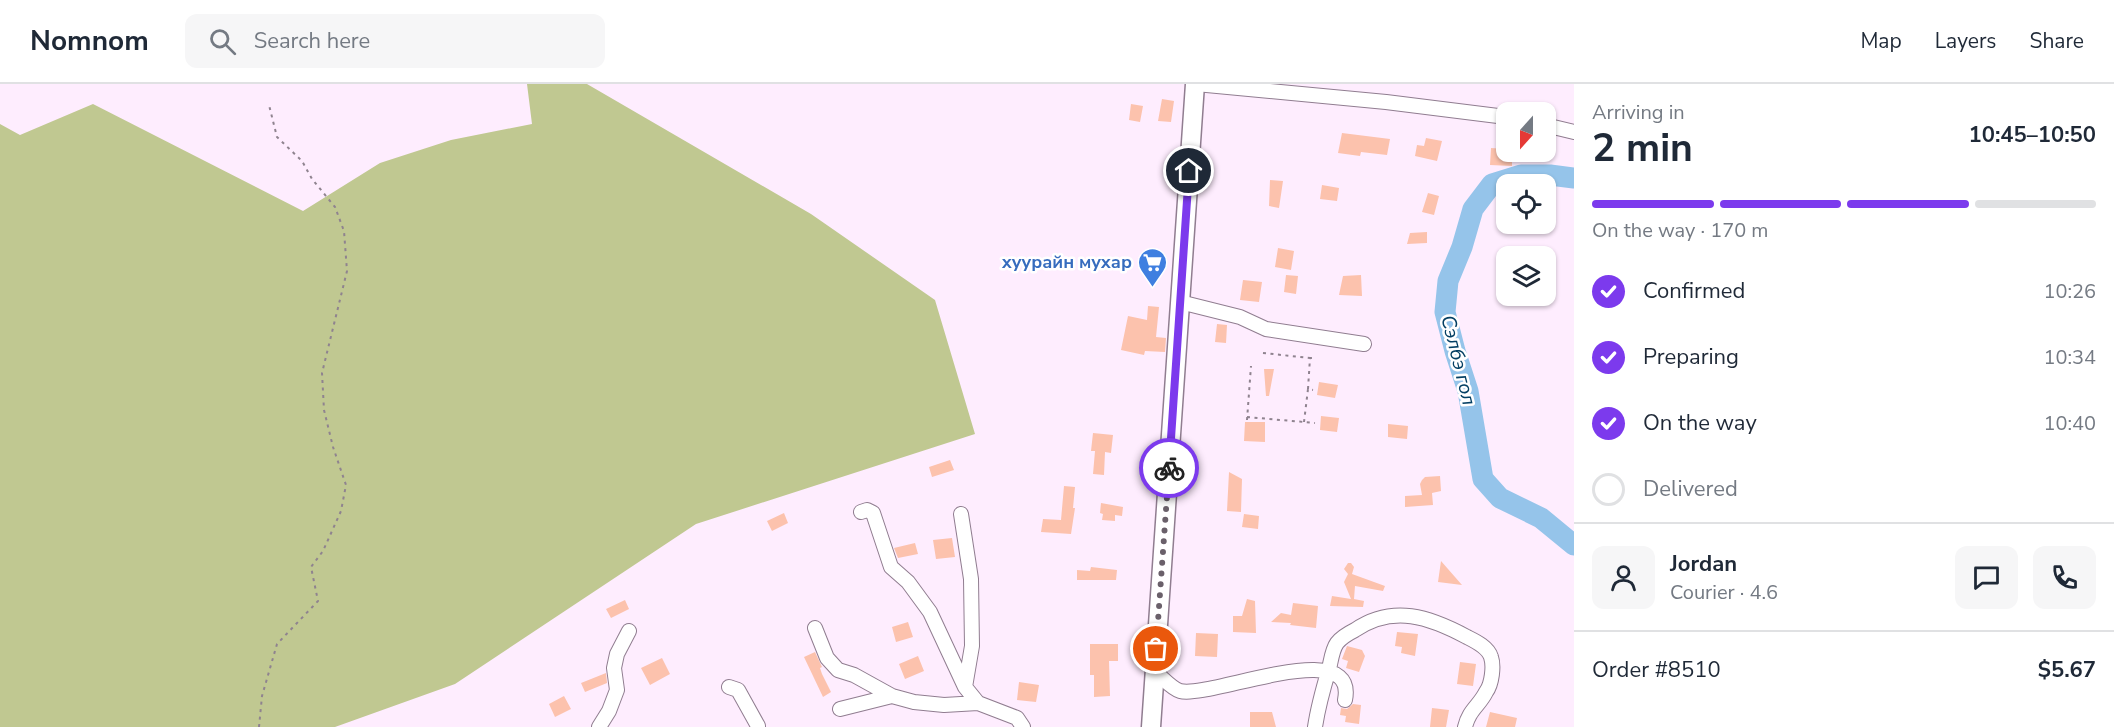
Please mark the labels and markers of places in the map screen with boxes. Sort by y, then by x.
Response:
pin [1163,145,1214,196]
supermarket icon: хуурайн мухар [1137,246,1169,288]
place label: хуурайн мухар [1002,250,1132,274]
pin [1130,623,1181,674]

